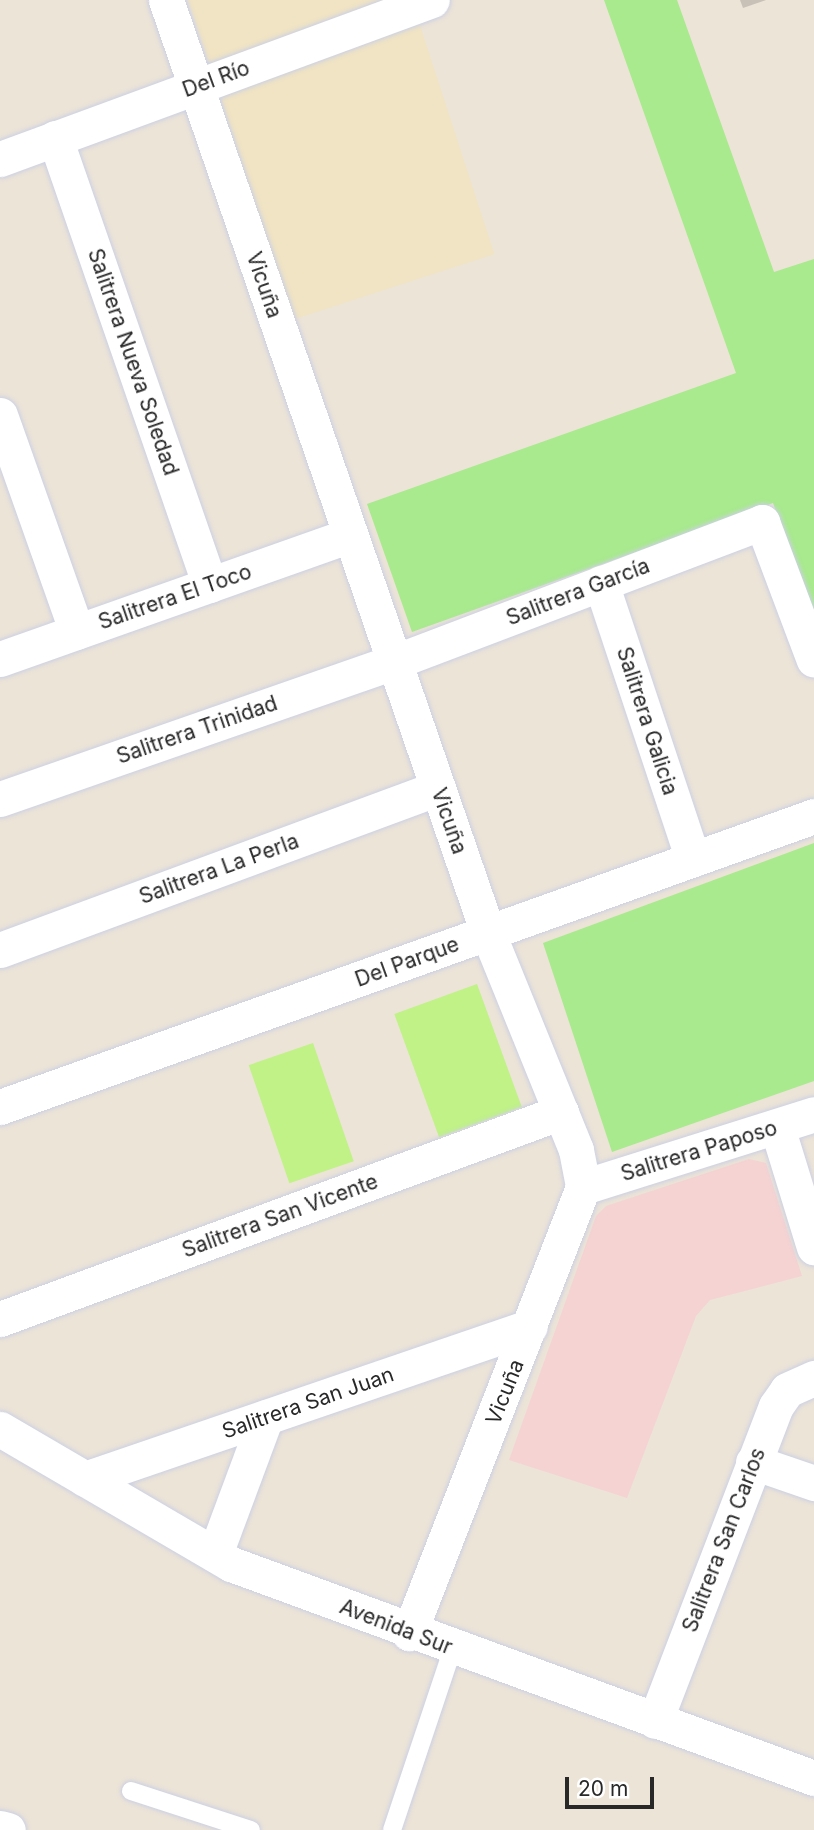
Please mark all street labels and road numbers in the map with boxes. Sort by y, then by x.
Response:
street label: Del Río [179,55,253,103]
street label: Salitrera Nueva Soledad [82,245,184,479]
street label: Vicuña [241,249,287,321]
street label: Salitrera García [503,553,653,631]
street label: Salitrera El Toco [95,559,255,635]
street label: Salitrera Galicia [611,644,683,798]
street label: Salitrera Trinidad [113,691,281,769]
street label: Vicuña [426,785,472,857]
street label: Salitrera La Perla [136,828,302,910]
street label: Del Parque [352,932,462,992]
street label: Salitrera Paposo [618,1115,780,1187]
street label: Salitrera San Vicente [179,1169,381,1263]
street label: Vicuña [481,1356,529,1428]
street label: Salitrera San Juan [219,1362,397,1444]
street label: Salitrera San Carlos [677,1444,771,1636]
street label: Avenida Sur [336,1594,456,1660]

